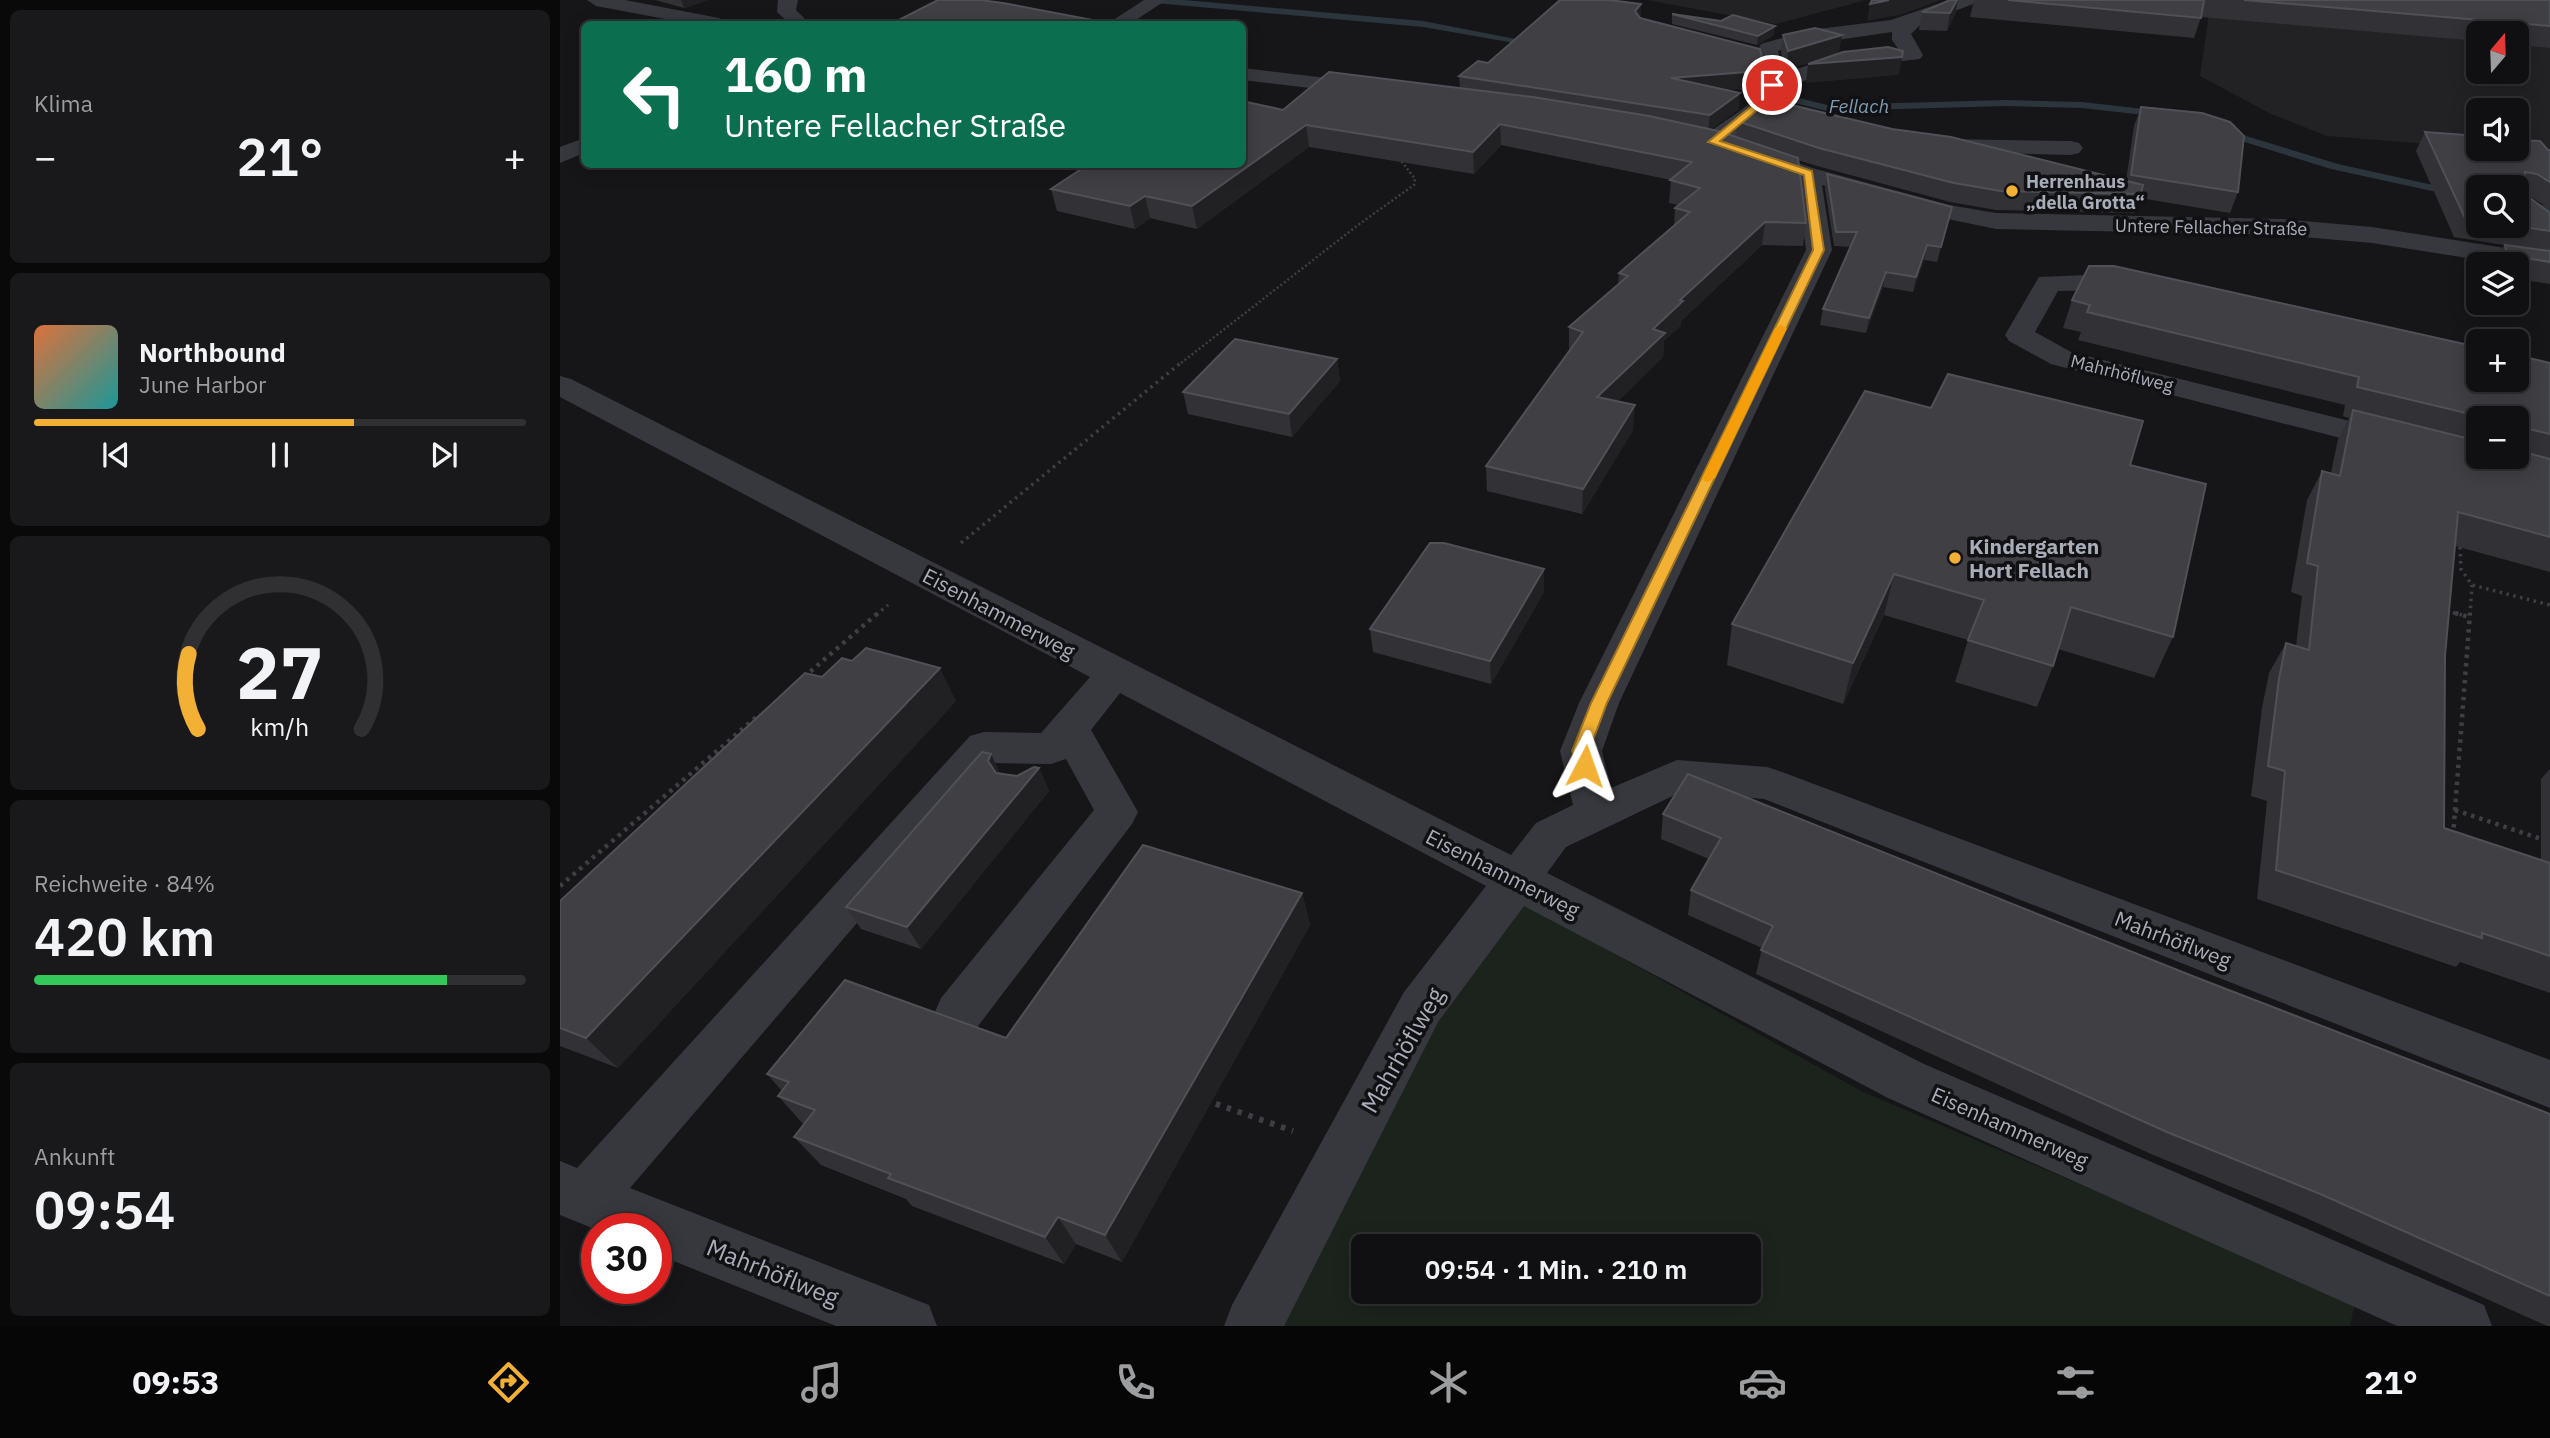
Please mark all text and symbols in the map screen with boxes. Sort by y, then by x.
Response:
north arrow [2466,21,2529,84]
map controls [2466,21,2529,469]
text: 160 m [724,42,868,105]
icon: left [609,49,700,140]
pin [1742,55,1802,115]
icon: arrive [1753,66,1791,104]
text: Klima [34,88,93,118]
water label: Fellach [1829,94,1889,118]
button: sound [2466,98,2529,161]
text: Untere Fellacher Straße [724,104,1066,146]
text: 21° [237,123,323,190]
text: − [34,132,57,181]
text: + [503,132,526,181]
place label: Herrenhaus „della Grotta“ [2026,170,2145,214]
button: search [2466,175,2529,238]
marker: Herrenhaus „della Grotta“ [2004,183,2020,199]
street label: Untere Fellacher Straße [2115,214,2307,240]
button: layers [2466,252,2529,315]
button: + [2466,329,2529,392]
text: Northbound [139,335,286,369]
street label: Mahrhöflweg [2068,349,2176,397]
text: June Harbor [139,369,267,399]
button: − [2466,406,2529,469]
icon: previous [97,436,135,474]
icon: pause [261,436,299,474]
icon: next [425,436,463,474]
place label: Kindergarten Hort Fellach [1969,532,2099,584]
marker: Kindergarten Hort Fellach [1947,550,1963,566]
street label: Eisenhammerweg [918,561,1080,665]
text: 27 [236,624,324,719]
text: km/h [251,710,309,743]
position arrow [1548,729,1622,803]
street label: Eisenhammerweg [1421,822,1585,924]
text: Reichweite · 84% [34,868,215,898]
text: 420 km [34,903,215,970]
street label: Mahrhöflweg [2111,904,2235,974]
street label: Mahrhöflweg [1353,981,1451,1119]
street label: Eisenhammerweg [1927,1080,2093,1174]
text: Ankunft [34,1141,115,1171]
text: 09:54 [34,1176,175,1243]
speed limit sign: 30 [581,1213,672,1304]
street label: Mahrhöflweg [702,1231,844,1313]
text: 09:54 · 1 Min. · 210 m [1425,1252,1687,1286]
icon: directions [484,1358,533,1407]
icon: music [797,1358,846,1407]
icon: phone [1111,1358,1160,1407]
icon: climate [1424,1358,1473,1407]
icon: car [1738,1358,1787,1407]
icon: filters [2051,1358,2100,1407]
text: 09:53 [132,1361,220,1403]
text: 21° [2364,1361,2418,1403]

